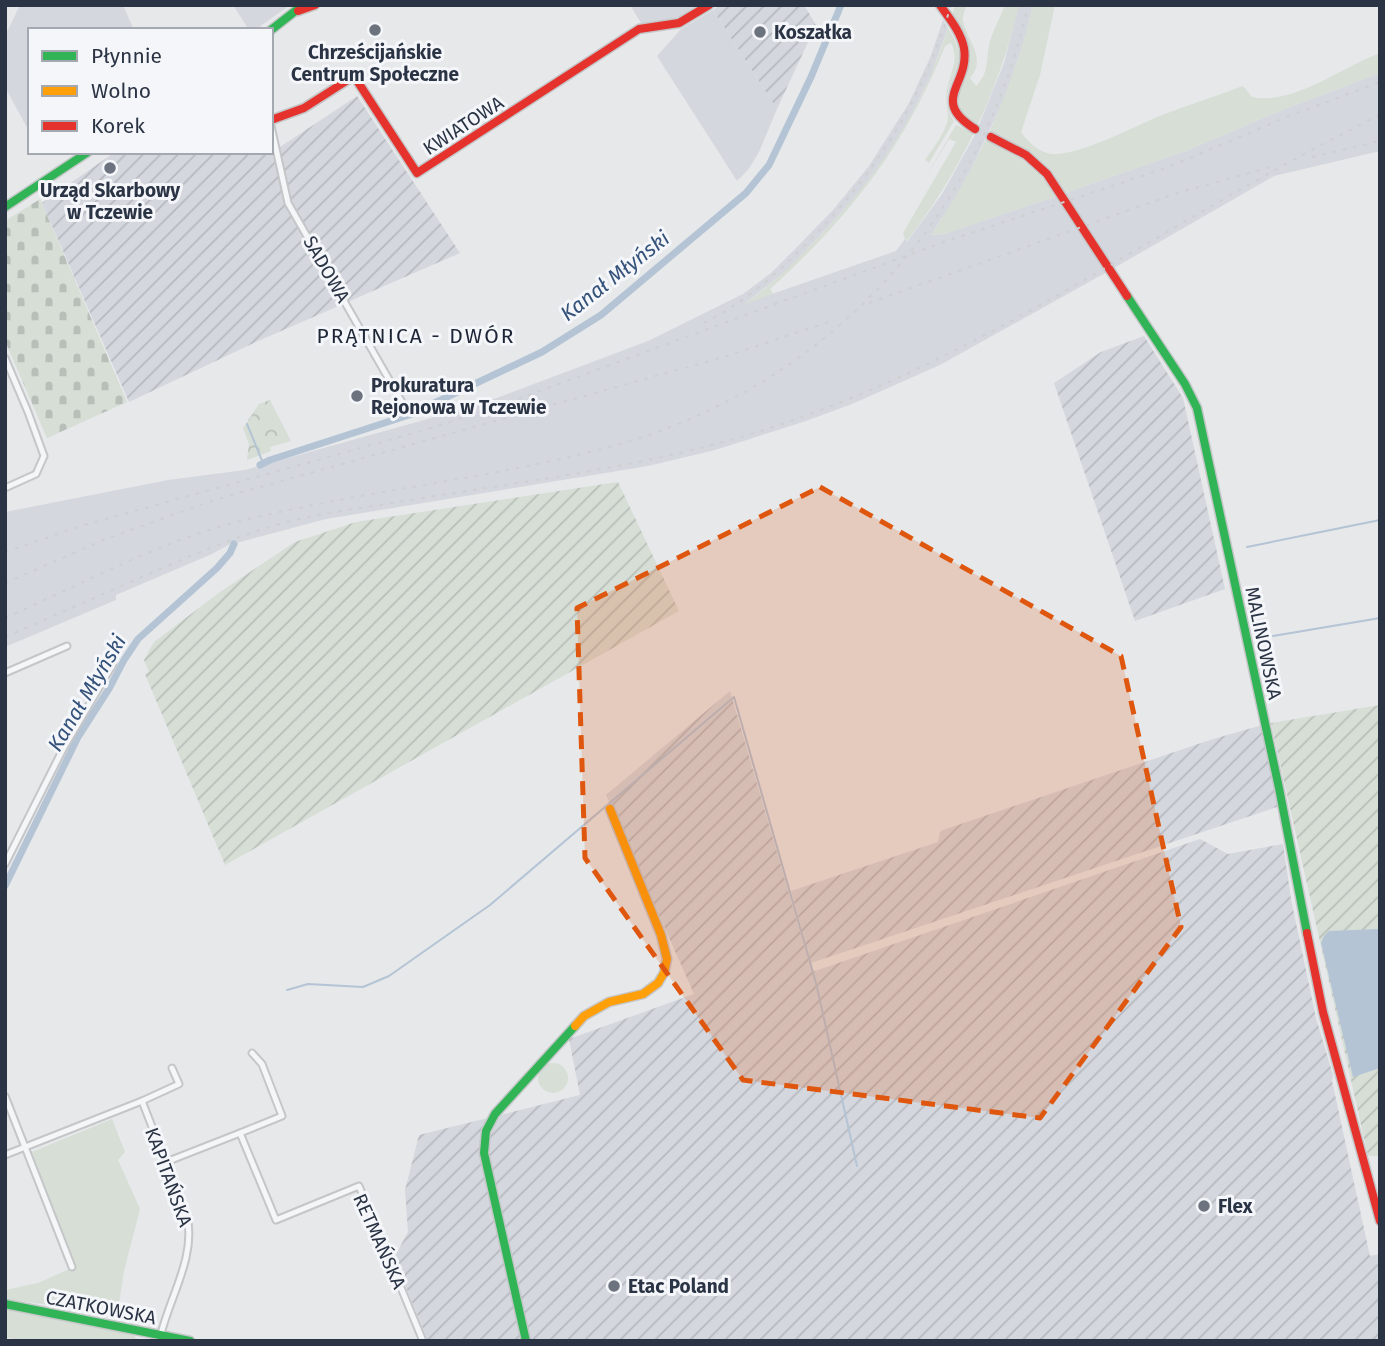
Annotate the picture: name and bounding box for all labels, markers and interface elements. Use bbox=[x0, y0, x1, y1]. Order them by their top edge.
place label: Koszałka bbox=[774, 21, 852, 44]
marker: Chrześcijańskie Centrum Społeczne bbox=[367, 22, 383, 38]
marker: Koszałka bbox=[752, 24, 768, 40]
legend bbox=[28, 28, 273, 154]
place label: Chrześcijańskie Centrum Społeczne bbox=[291, 41, 459, 86]
text: Płynnie bbox=[91, 43, 162, 69]
text: Wolno bbox=[91, 78, 151, 104]
street label: KWIATOWA bbox=[419, 91, 508, 160]
text: Korek bbox=[91, 113, 145, 139]
marker: Urząd Skarbowy w Tczewie bbox=[102, 160, 118, 176]
place label: Urząd Skarbowy w Tczewie bbox=[40, 179, 180, 224]
water label: Kanał Młyński bbox=[555, 225, 675, 327]
street label: SADOWA bbox=[298, 232, 355, 307]
district label: PRĄTNICA - DWÓR bbox=[317, 323, 515, 349]
place label: Prokuratura Rejonowa w Tczewie bbox=[371, 374, 546, 419]
marker: Prokuratura Rejonowa w Tczewie bbox=[349, 388, 365, 404]
street label: MALINOWSKA bbox=[1240, 585, 1287, 702]
water label: Kanał Młyński bbox=[42, 630, 132, 756]
street label: KAPITAŃSKA bbox=[140, 1124, 197, 1230]
street label: RETMAŃSKA bbox=[348, 1190, 411, 1293]
place label: Flex bbox=[1218, 1195, 1253, 1218]
marker: Flex bbox=[1196, 1198, 1212, 1214]
place label: Etac Poland bbox=[628, 1275, 729, 1298]
marker: Etac Poland bbox=[606, 1278, 622, 1294]
street label: CZATKOWSKA bbox=[44, 1286, 158, 1329]

